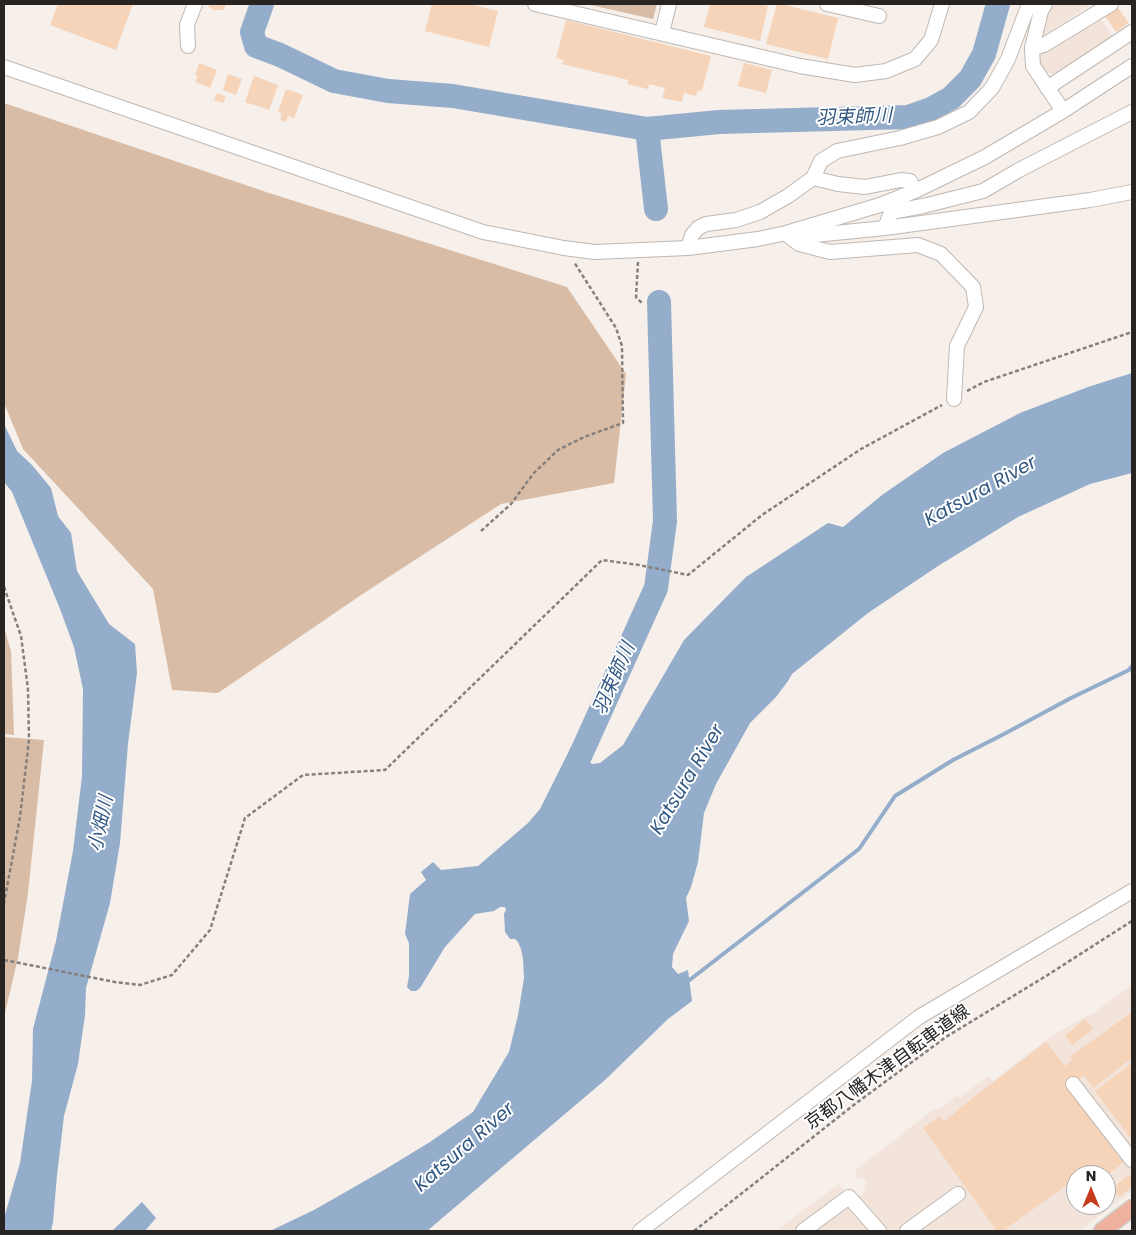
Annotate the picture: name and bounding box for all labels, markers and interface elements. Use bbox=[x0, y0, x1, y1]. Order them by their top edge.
water label: 羽束師川 bbox=[816, 105, 892, 131]
water label: Katsura River bbox=[921, 452, 1041, 532]
water label: 羽束師川 bbox=[589, 640, 641, 718]
water label: Katsura River bbox=[646, 721, 730, 839]
water label: 小畑川 bbox=[85, 794, 119, 854]
street label: 京都八幡木津自転車道線 bbox=[802, 1001, 974, 1135]
water label: Katsura River bbox=[411, 1099, 519, 1197]
north arrow bbox=[1066, 1165, 1116, 1215]
text: N bbox=[1086, 1166, 1096, 1186]

